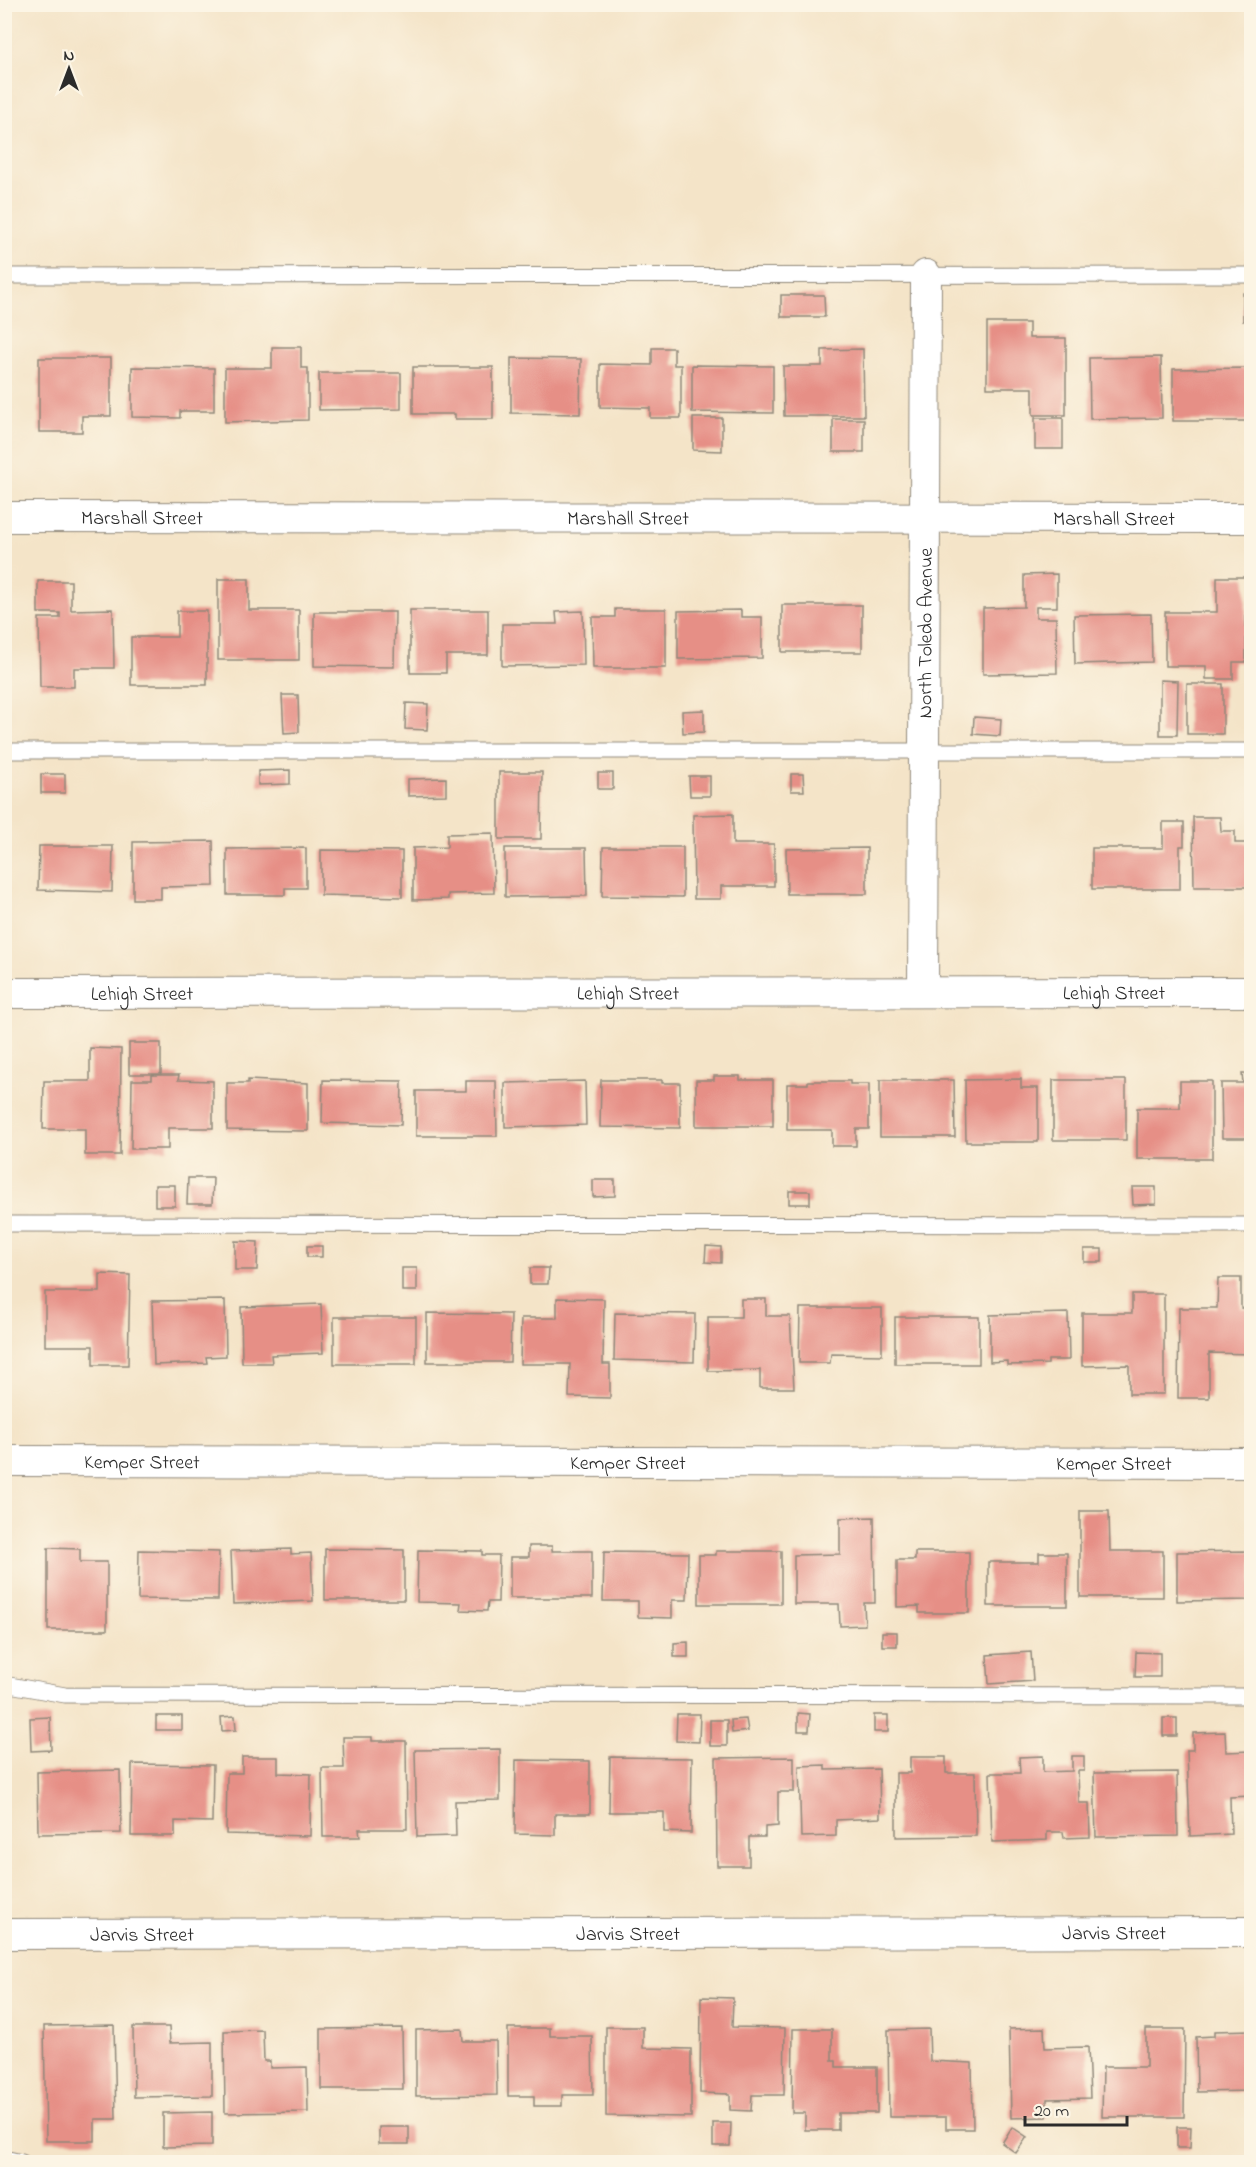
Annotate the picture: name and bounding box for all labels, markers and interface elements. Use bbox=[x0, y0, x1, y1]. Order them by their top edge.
north arrow bbox=[39, 39, 99, 99]
text: N bbox=[64, 44, 75, 68]
street label: Marshall Street bbox=[81, 505, 203, 534]
street label: Marshall Street bbox=[567, 505, 689, 535]
street label: Marshall Street bbox=[1053, 506, 1175, 535]
street label: North Toledo Avenue bbox=[912, 548, 942, 718]
street label: Lehigh Street bbox=[577, 980, 680, 1011]
street label: Lehigh Street bbox=[1063, 980, 1166, 1010]
street label: Lehigh Street bbox=[91, 981, 194, 1011]
street label: Kemper Street bbox=[84, 1449, 200, 1478]
street label: Kemper Street bbox=[570, 1450, 686, 1479]
street label: Kemper Street bbox=[1056, 1451, 1172, 1480]
street label: Jarvis Street bbox=[1062, 1920, 1166, 1949]
street label: Jarvis Street bbox=[576, 1921, 680, 1950]
street label: Jarvis Street bbox=[90, 1922, 194, 1951]
scale bar bbox=[1025, 2089, 1127, 2127]
text: 20 m bbox=[1034, 2099, 1069, 2125]

